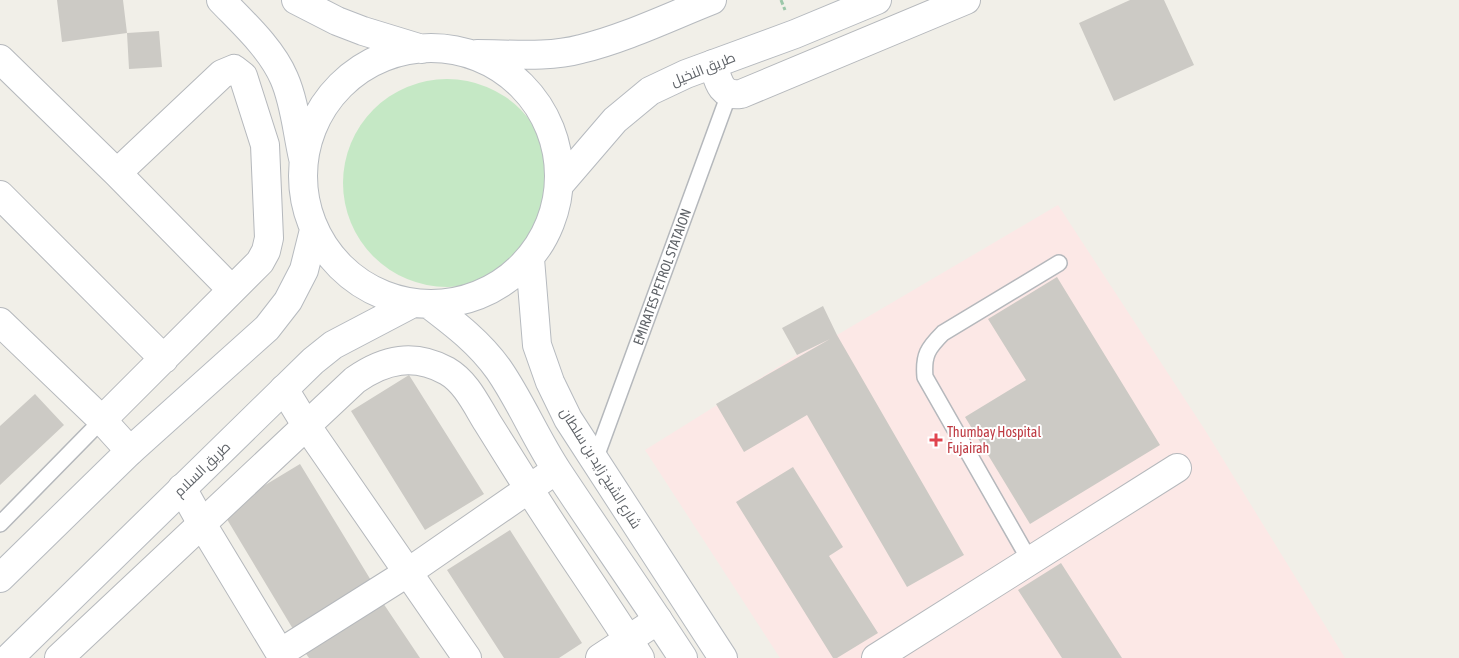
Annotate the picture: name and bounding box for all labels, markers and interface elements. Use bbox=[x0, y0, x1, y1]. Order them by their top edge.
street label: طريق النخيل bbox=[668, 49, 738, 90]
street label: EMIRATES PETROL STATAION bbox=[630, 207, 694, 347]
street label: شارع الشيخ زايد بن سلطان bbox=[556, 405, 645, 532]
place label: Thumbay Hospital Fujairah bbox=[947, 424, 1041, 456]
marker: Thumbay Hospital Fujairah bbox=[929, 433, 943, 447]
street label: طريق السلام bbox=[171, 438, 235, 501]

